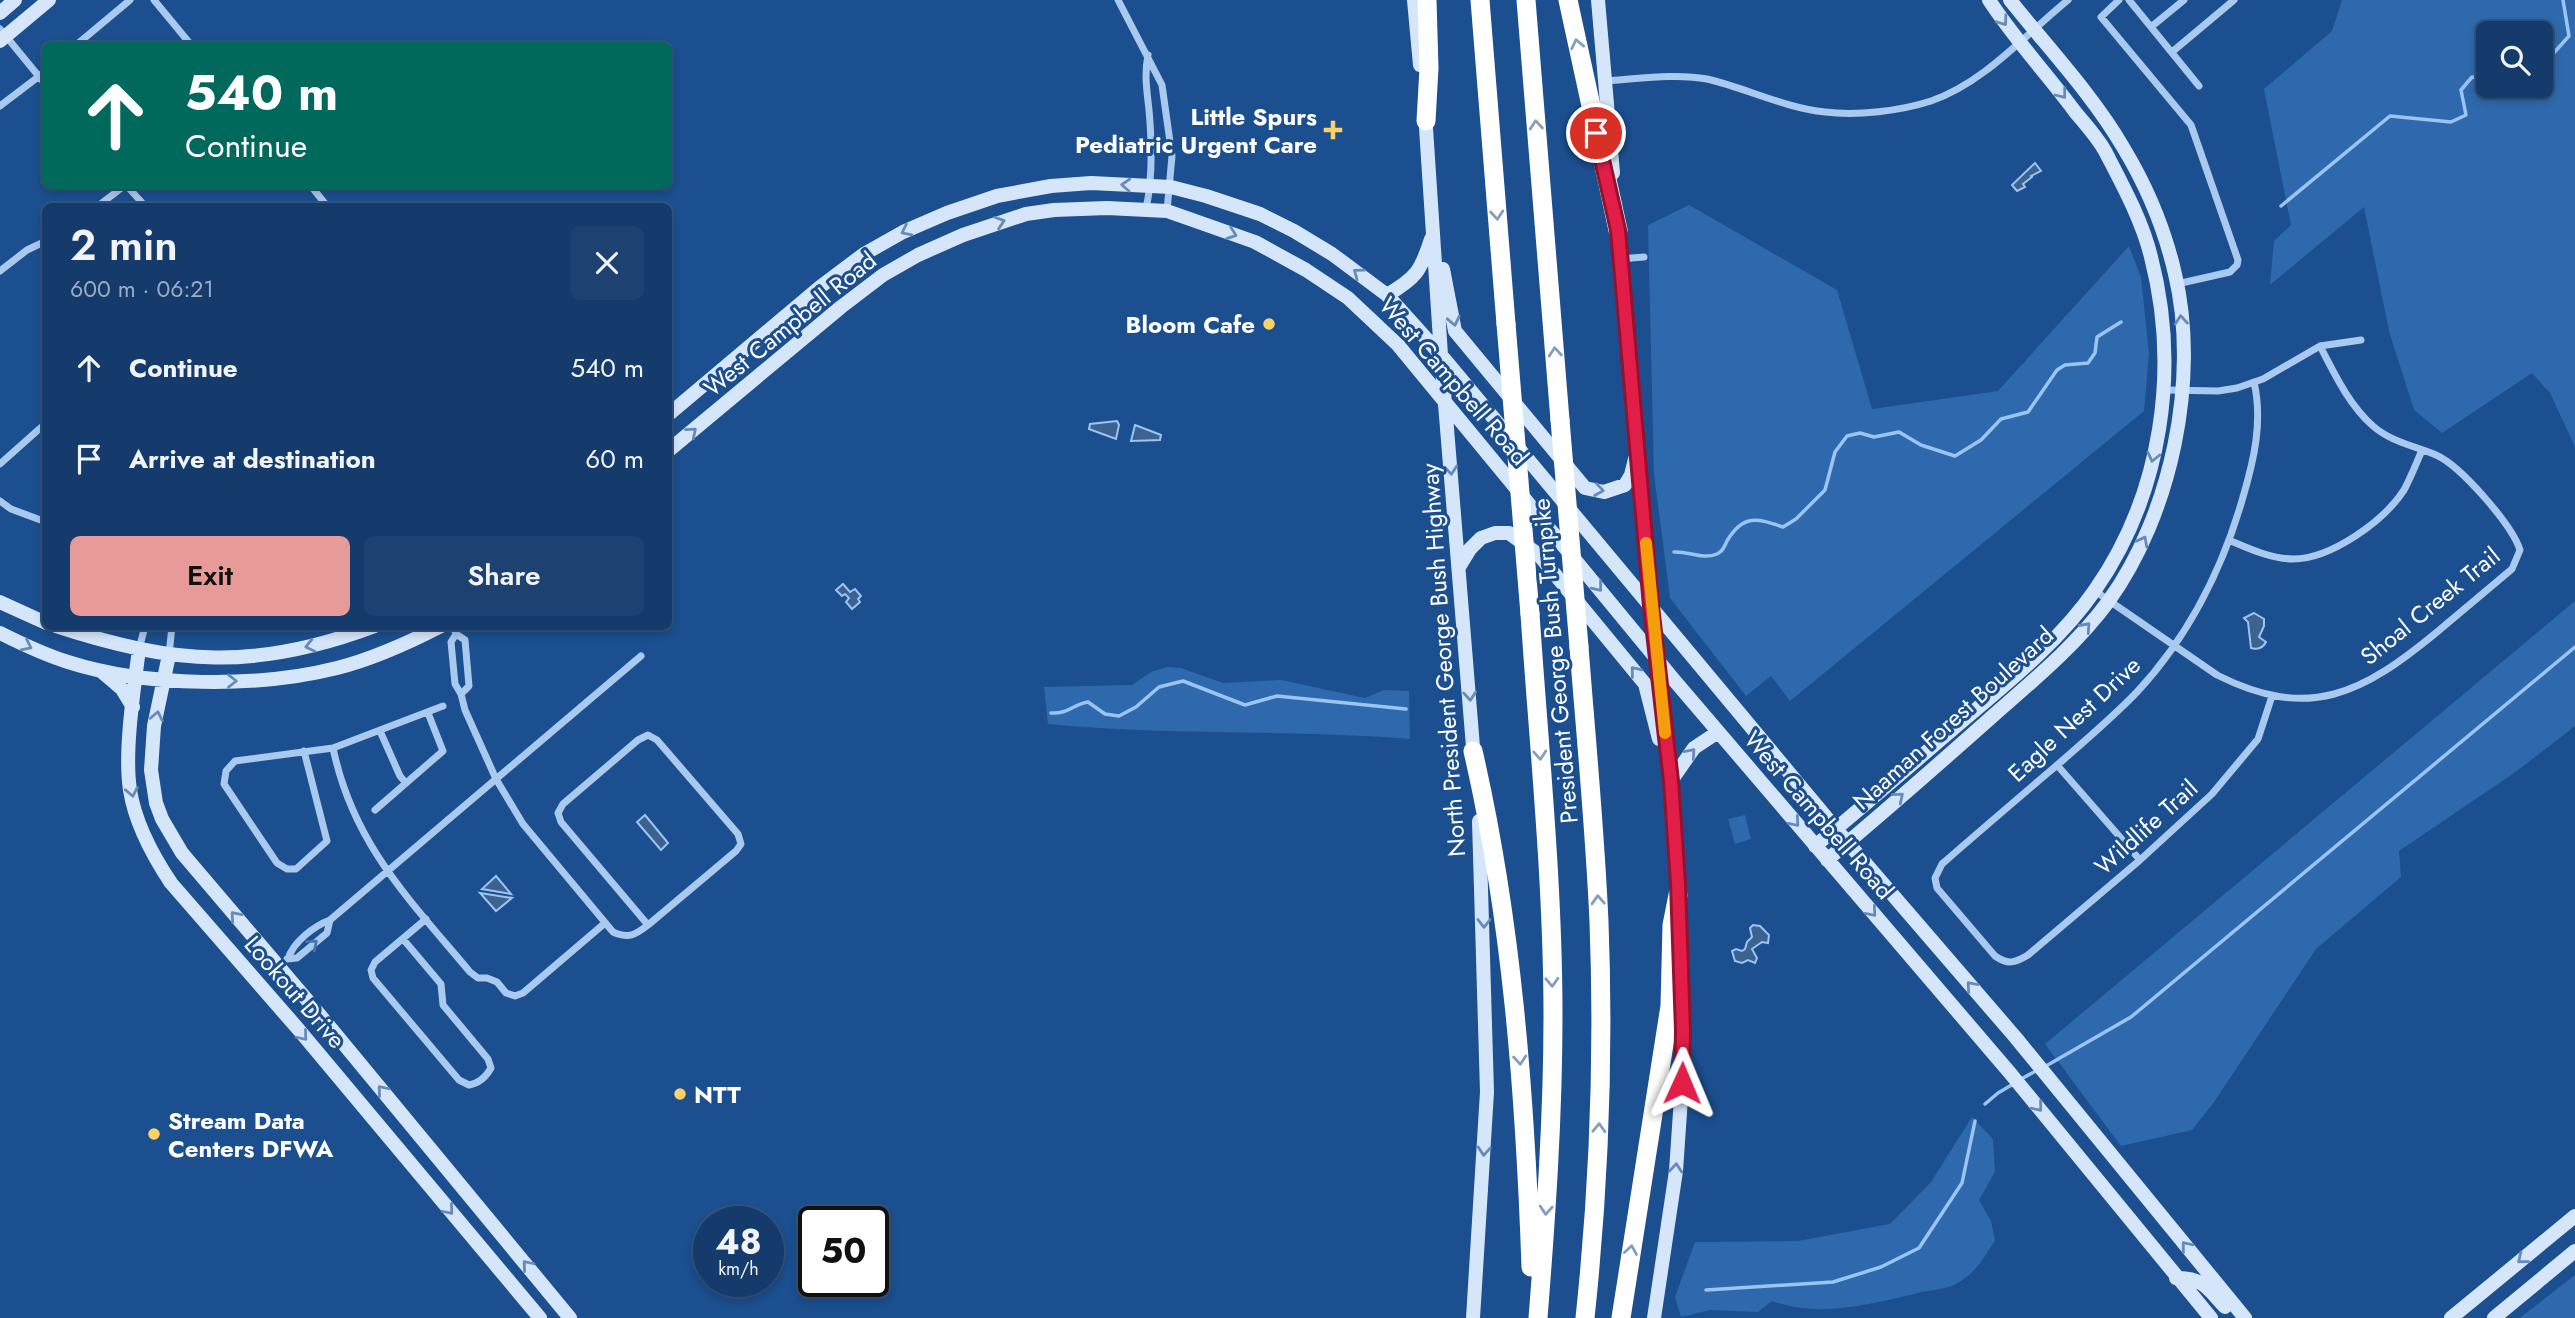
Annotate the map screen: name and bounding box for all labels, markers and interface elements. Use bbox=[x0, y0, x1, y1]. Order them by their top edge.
one-way arrow bbox=[1995, 13, 2008, 26]
map controls bbox=[2476, 21, 2553, 98]
button: search bbox=[2476, 21, 2553, 98]
one-way arrow bbox=[1570, 38, 1585, 50]
text: 540 m bbox=[185, 58, 338, 128]
icon: ahead bbox=[70, 70, 161, 161]
one-way arrow bbox=[2053, 86, 2066, 99]
place label: Little Spurs Pediatric Urgent Care bbox=[1075, 99, 1317, 162]
pin bbox=[1566, 103, 1626, 163]
icon: arrive bbox=[1577, 114, 1615, 152]
marker: Little Spurs Pediatric Urgent Care bbox=[1323, 120, 1343, 140]
one-way arrow bbox=[1529, 120, 1544, 131]
text: Continue bbox=[185, 123, 307, 169]
one-way arrow bbox=[1120, 178, 1131, 193]
one-way arrow bbox=[1489, 209, 1504, 220]
text: 2 min bbox=[70, 215, 178, 276]
one-way arrow bbox=[994, 216, 1006, 231]
one-way arrow bbox=[901, 222, 913, 236]
button: close bbox=[570, 226, 644, 300]
one-way arrow bbox=[1225, 226, 1237, 240]
street label: West Campbell Road bbox=[696, 243, 884, 405]
one-way arrow bbox=[1353, 269, 1365, 281]
text: 600 m · 06:21 bbox=[70, 272, 214, 306]
street label: West Campbell Road bbox=[1371, 289, 1537, 473]
place label: Bloom Cafe bbox=[1126, 307, 1255, 342]
one-way arrow bbox=[2174, 314, 2189, 325]
one-way arrow bbox=[1446, 315, 1461, 327]
marker: Bloom Cafe bbox=[1261, 316, 1277, 332]
one-way arrow bbox=[1548, 346, 1563, 357]
icon: ahead bbox=[70, 349, 108, 387]
text: Continue bbox=[129, 349, 238, 387]
text: 540 m bbox=[570, 349, 644, 387]
one-way arrow bbox=[683, 428, 696, 440]
icon: arrive bbox=[70, 440, 108, 478]
text: Arrive at destination bbox=[129, 440, 376, 478]
text: 60 m bbox=[585, 440, 644, 478]
one-way arrow bbox=[2146, 451, 2161, 463]
street label: North President George Bush Highway bbox=[1412, 462, 1474, 858]
one-way arrow bbox=[1443, 465, 1458, 476]
one-way arrow bbox=[1593, 482, 1605, 497]
street label: President George Bush Turnpike bbox=[1523, 497, 1587, 825]
button: Exit bbox=[70, 536, 350, 616]
button: Share bbox=[364, 536, 644, 616]
one-way arrow bbox=[2135, 536, 2148, 549]
street label: Shoal Creek Trail bbox=[2353, 539, 2507, 673]
one-way arrow bbox=[1589, 579, 1602, 592]
street label: Naaman Forest Boulevard bbox=[1845, 618, 2061, 818]
one-way arrow bbox=[2078, 622, 2090, 635]
one-way arrow bbox=[20, 638, 32, 652]
one-way arrow bbox=[304, 638, 316, 653]
street label: Eagle Nest Drive bbox=[2000, 648, 2148, 790]
one-way arrow bbox=[1630, 666, 1643, 678]
one-way arrow bbox=[227, 674, 238, 689]
one-way arrow bbox=[1462, 691, 1477, 702]
one-way arrow bbox=[148, 710, 163, 722]
street label: West Campbell Road bbox=[1736, 723, 1902, 907]
one-way arrow bbox=[1683, 749, 1696, 761]
one-way arrow bbox=[1532, 750, 1547, 761]
street label: Wildlife Trail bbox=[2087, 771, 2205, 883]
one-way arrow bbox=[123, 786, 138, 798]
one-way arrow bbox=[1891, 793, 1904, 805]
one-way arrow bbox=[1787, 814, 1799, 827]
one-way arrow bbox=[1590, 895, 1605, 906]
one-way arrow bbox=[1864, 904, 1876, 917]
one-way arrow bbox=[231, 912, 243, 925]
one-way arrow bbox=[1476, 918, 1491, 929]
street label: Lookout Drive bbox=[236, 928, 354, 1056]
one-way arrow bbox=[305, 940, 318, 952]
one-way arrow bbox=[1544, 977, 1559, 988]
one-way arrow bbox=[1967, 982, 1979, 995]
one-way arrow bbox=[295, 1027, 307, 1040]
position arrow bbox=[1645, 1046, 1719, 1120]
one-way arrow bbox=[1512, 1055, 1527, 1066]
place label: NTT bbox=[694, 1077, 741, 1112]
one-way arrow bbox=[377, 1085, 390, 1098]
marker: NTT bbox=[672, 1086, 688, 1102]
one-way arrow bbox=[2030, 1099, 2042, 1112]
place label: Stream Data Centers DFWA bbox=[168, 1103, 334, 1166]
one-way arrow bbox=[1591, 1122, 1606, 1133]
marker: Stream Data Centers DFWA bbox=[146, 1126, 162, 1142]
one-way arrow bbox=[1476, 1146, 1491, 1157]
one-way arrow bbox=[1668, 1162, 1683, 1174]
one-way arrow bbox=[441, 1202, 453, 1215]
one-way arrow bbox=[1539, 1205, 1554, 1216]
speed limit sign: 50 bbox=[798, 1206, 889, 1297]
text: 48 bbox=[715, 1217, 762, 1267]
one-way arrow bbox=[2182, 1242, 2195, 1254]
one-way arrow bbox=[1623, 1245, 1638, 1256]
one-way arrow bbox=[2517, 1251, 2529, 1264]
text: km/h bbox=[718, 1256, 759, 1282]
one-way arrow bbox=[522, 1261, 535, 1273]

